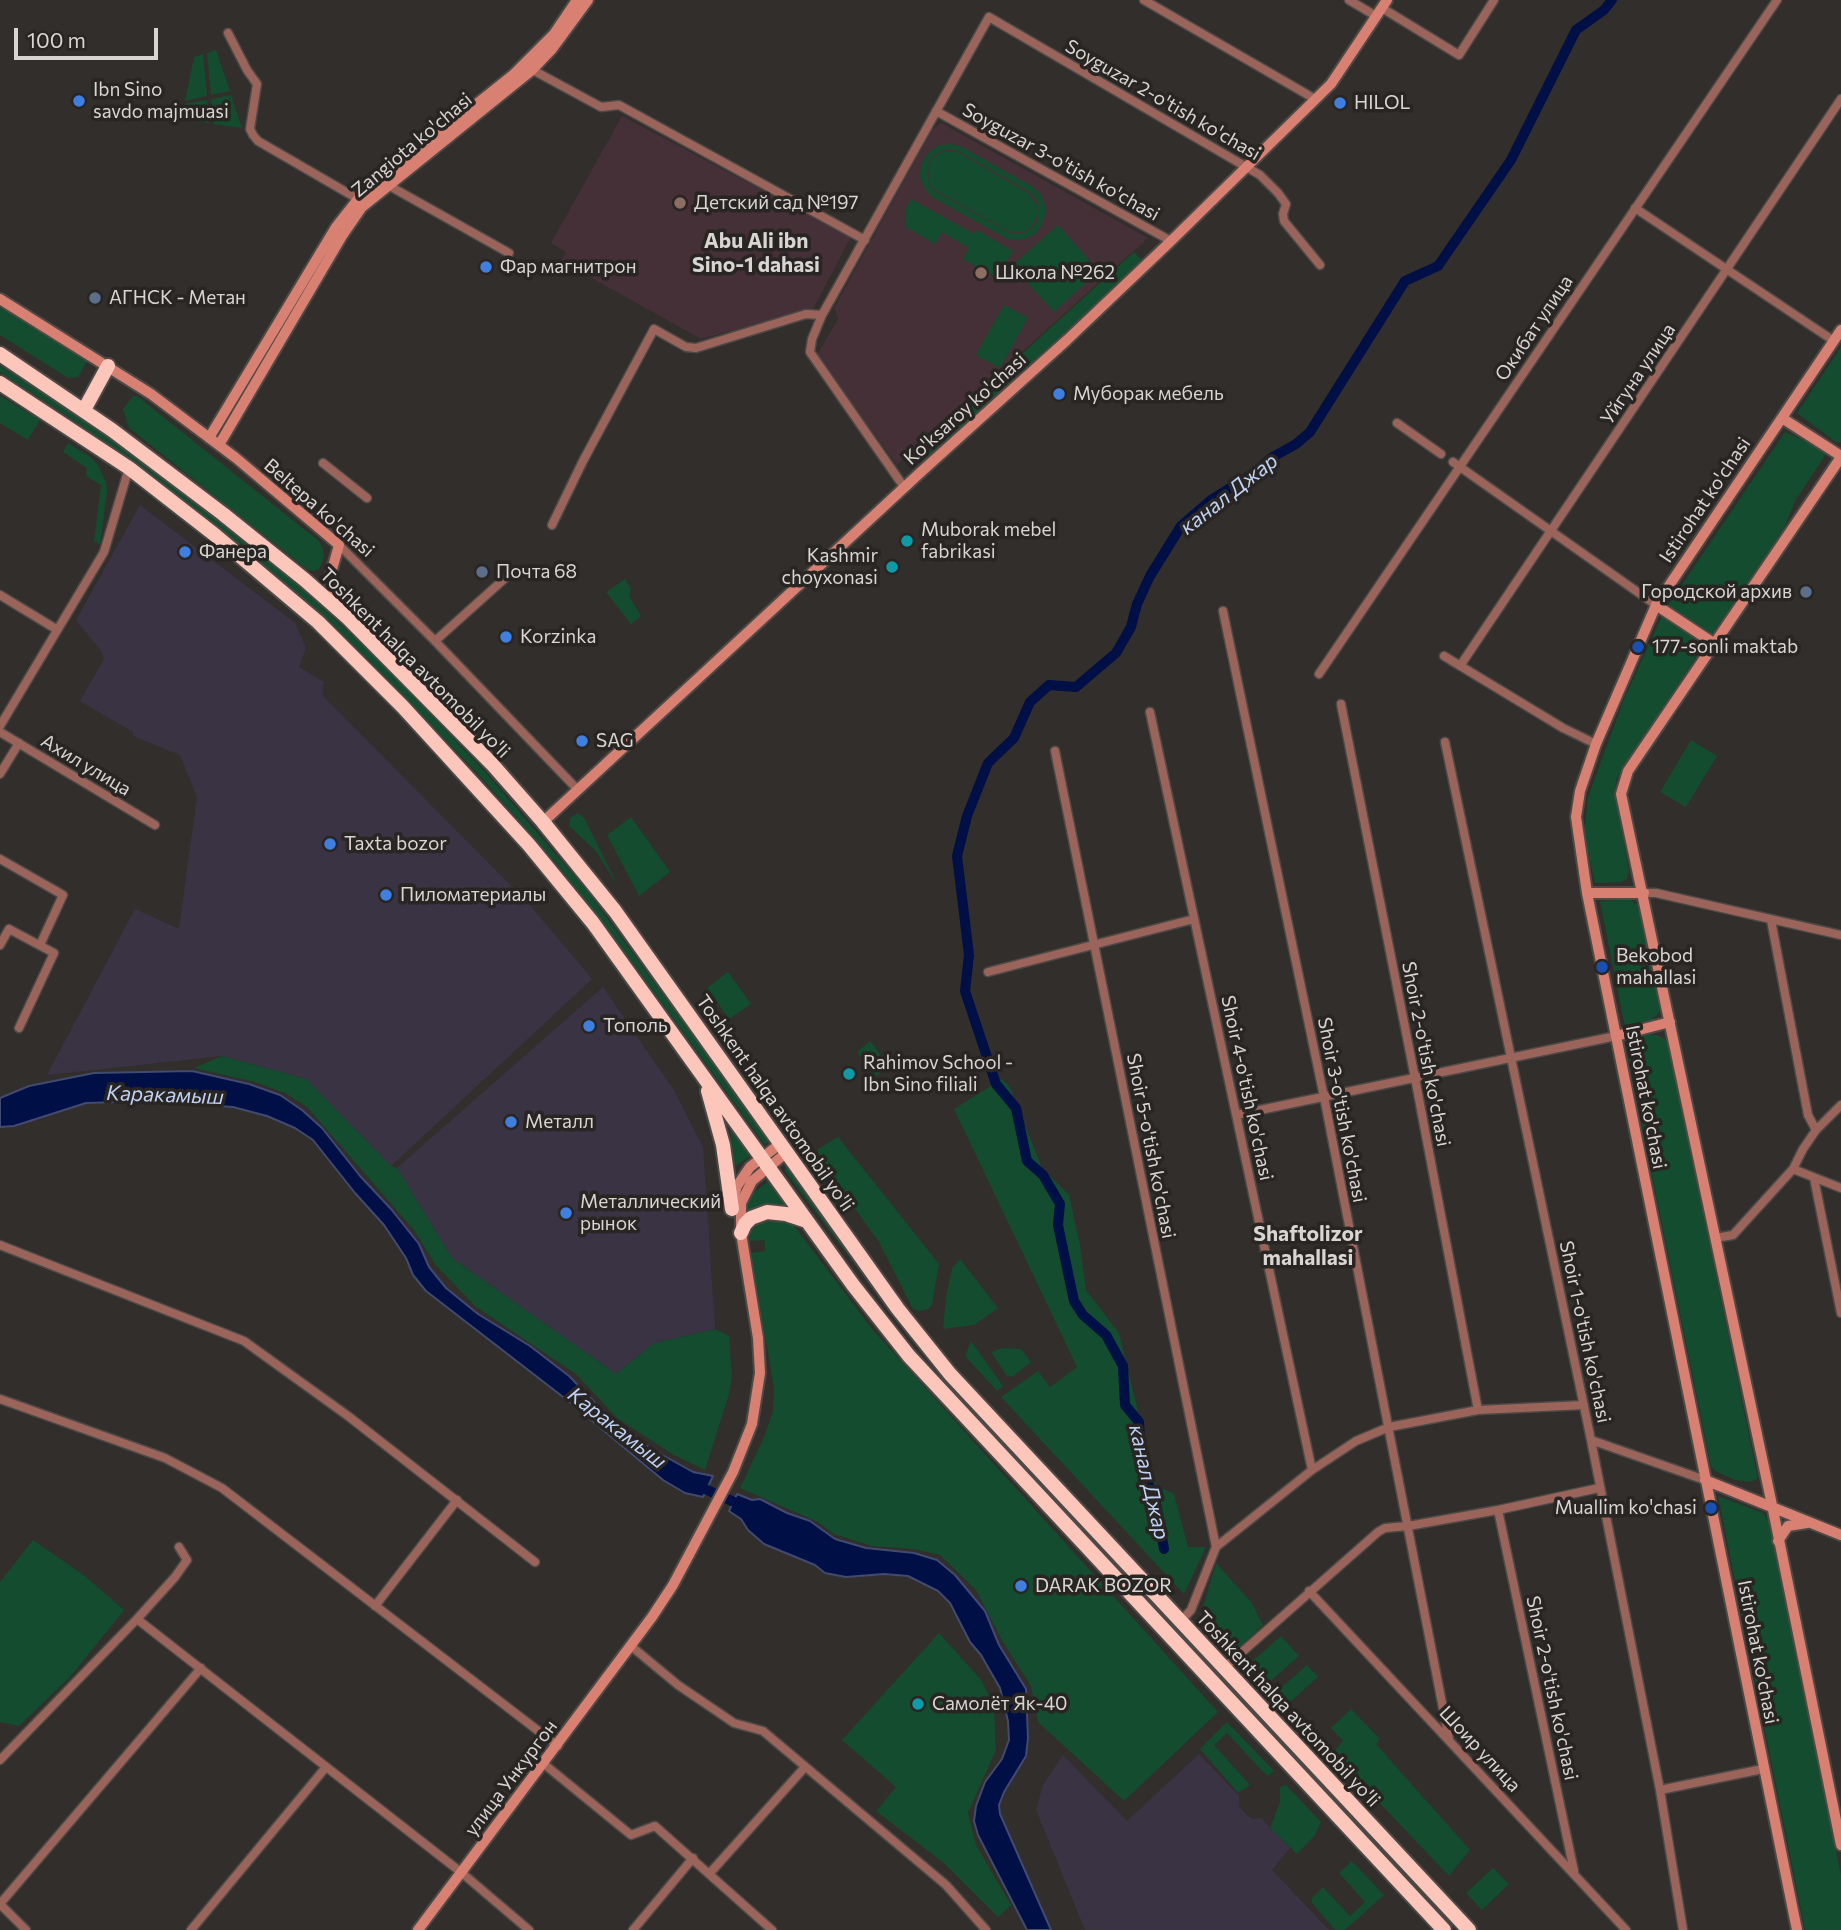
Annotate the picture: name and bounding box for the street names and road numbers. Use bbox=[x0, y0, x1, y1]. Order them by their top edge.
street label: Soyguzar 2-o'tish ko'chasi bbox=[1061, 35, 1265, 165]
street label: Zangiota ko'chasi bbox=[347, 88, 477, 202]
street label: Soyguzar 3-o'tish ko'chasi bbox=[958, 98, 1164, 226]
street label: Окибат улица bbox=[1490, 271, 1578, 385]
street label: Уйгуна улица bbox=[1596, 319, 1680, 429]
street label: Ko'ksaroy ko'chasi bbox=[899, 348, 1031, 470]
street label: Istirohat ko'chasi bbox=[1655, 433, 1755, 567]
street label: Beltepa ko'chasi bbox=[259, 454, 379, 562]
street label: Toshkent halqa avtomobil yo'li bbox=[315, 563, 515, 763]
street label: Ахил улица bbox=[37, 729, 135, 801]
street label: Shoir 2-o'tish ko'chasi bbox=[1397, 960, 1455, 1148]
street label: Toshkent halqa avtomobil yo'li bbox=[691, 990, 859, 1216]
street label: Shoir 4-o'tish ko'chasi bbox=[1216, 993, 1278, 1183]
street label: Shoir 3-o'tish ko'chasi bbox=[1313, 1015, 1371, 1205]
street label: Istirohat ko'chasi bbox=[1621, 1023, 1671, 1171]
street label: Shoir 5-o'tish ko'chasi bbox=[1122, 1051, 1180, 1241]
street label: Shoir 1-o'tish ko'chasi bbox=[1555, 1239, 1615, 1425]
street label: Istirohat ko'chasi bbox=[1733, 1578, 1783, 1726]
street label: Shoir 2-o'tish ko'chasi bbox=[1521, 1594, 1583, 1782]
street label: Toshkent halqa avtomobil yo'li bbox=[1191, 1606, 1385, 1812]
street label: Шоир улица bbox=[1435, 1701, 1525, 1797]
street label: улица Ункургон bbox=[460, 1715, 562, 1841]

